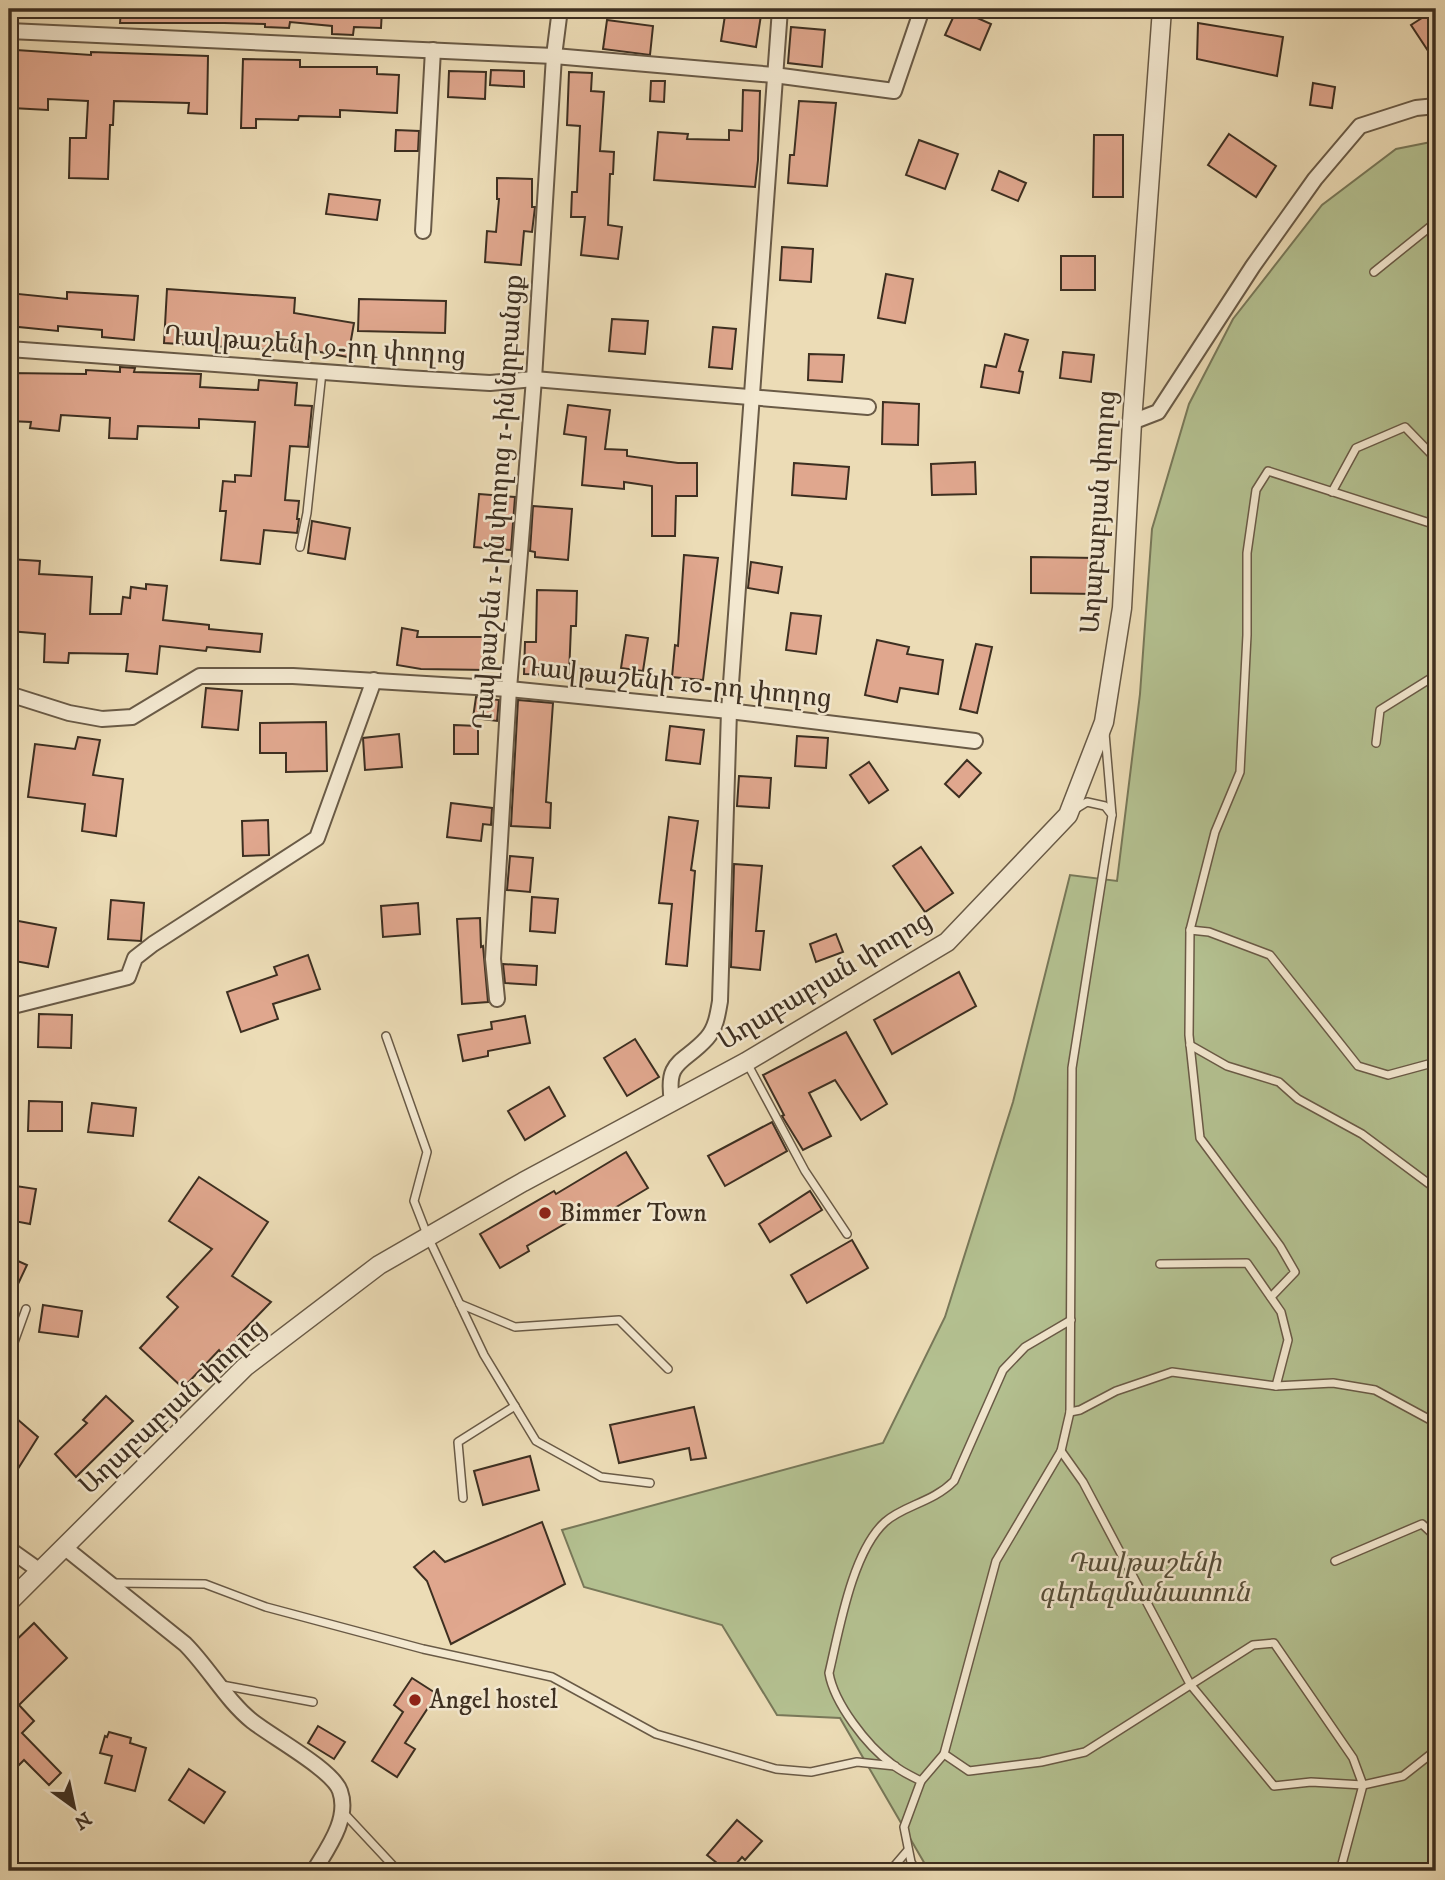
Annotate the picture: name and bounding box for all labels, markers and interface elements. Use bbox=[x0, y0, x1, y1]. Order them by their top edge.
street label: Դավթաշեն 1-ին փողոց 1-ին նրբանցք bbox=[467, 273, 531, 731]
street label: Դավթաշենի 9-րդ փողոց bbox=[163, 319, 467, 373]
street label: Աղաբաբյան փողոց bbox=[1074, 389, 1124, 635]
street label: Դավթաշենի 10-րդ փողոց bbox=[519, 650, 833, 716]
street label: Աղաբաբյան փողոց bbox=[712, 904, 938, 1058]
place label: Bimmer Town bbox=[559, 1197, 707, 1230]
marker: Bimmer Town bbox=[537, 1205, 553, 1221]
street label: Աղաբաբյան փողոց bbox=[73, 1312, 273, 1502]
park label: Դավթաշենի գերեզմանատուն bbox=[1039, 1547, 1250, 1610]
place label: Angel hostel bbox=[429, 1684, 558, 1717]
marker: Angel hostel bbox=[407, 1692, 423, 1708]
north arrow bbox=[38, 1772, 108, 1842]
text: N bbox=[69, 1806, 95, 1834]

